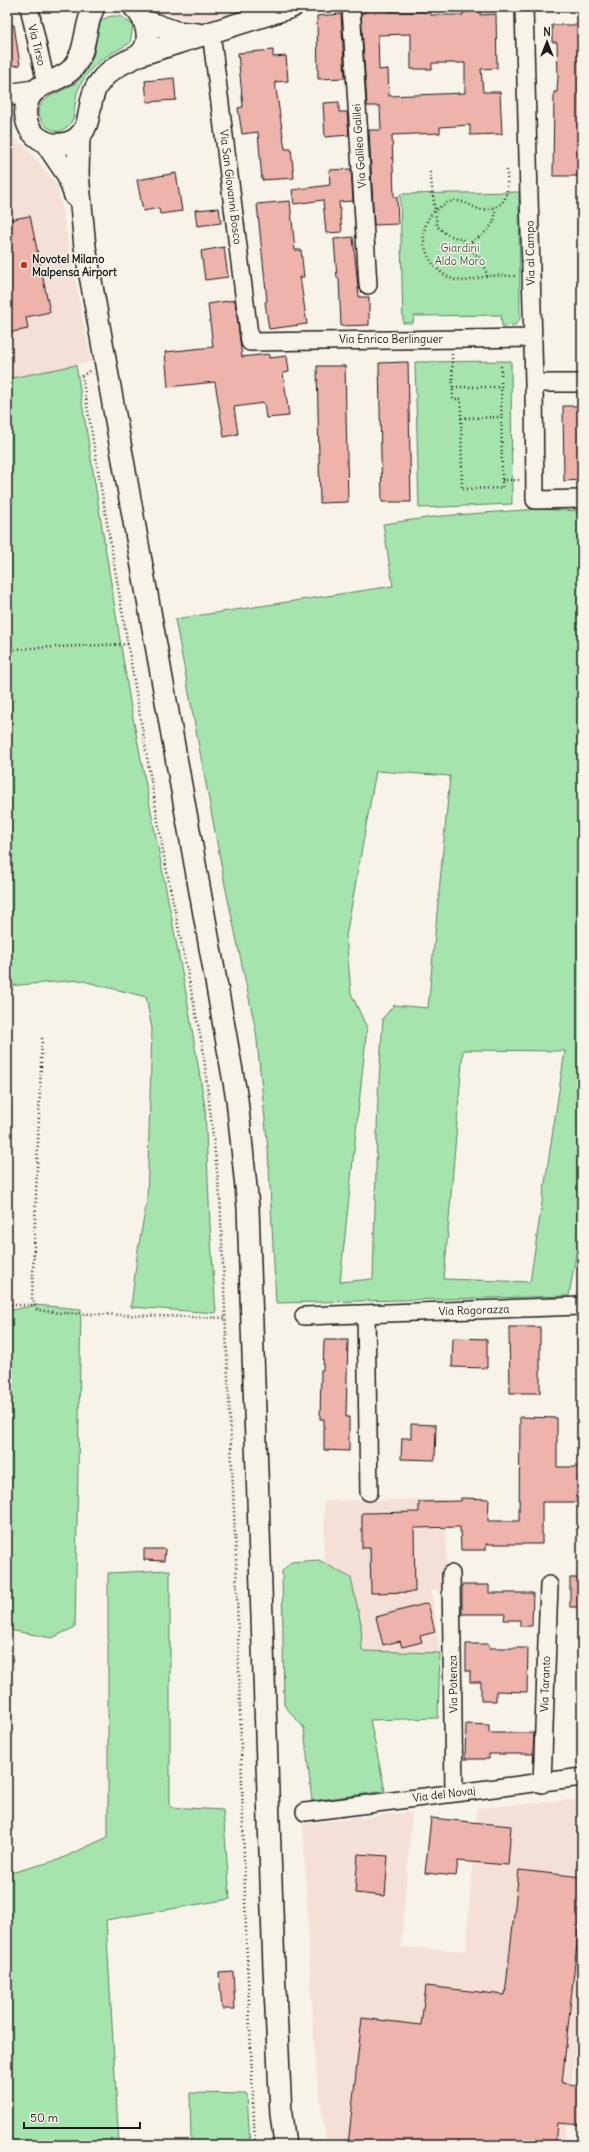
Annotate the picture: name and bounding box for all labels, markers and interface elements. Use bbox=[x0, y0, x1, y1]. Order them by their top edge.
north arrow bbox=[527, 22, 567, 62]
street label: Via Tirso bbox=[25, 23, 49, 67]
text: N bbox=[543, 25, 551, 39]
street label: Via Galileo Galilei bbox=[349, 103, 369, 189]
street label: Via San Giovanni Bosco bbox=[217, 129, 245, 245]
street label: Via al Campo bbox=[522, 220, 538, 286]
park label: Giardini Aldo Moro bbox=[435, 241, 485, 268]
place label: Novotel Milano Malpensa Airport bbox=[32, 252, 117, 280]
marker: Novotel Milano Malpensa Airport bbox=[19, 260, 29, 270]
street label: Via Enrico Berlinguer bbox=[339, 332, 444, 346]
street label: Via Rogorazza bbox=[438, 1302, 510, 1318]
street label: Via Potenza bbox=[445, 1655, 461, 1713]
street label: Via Taranto bbox=[537, 1656, 553, 1712]
street label: Via del Novaj bbox=[412, 1783, 476, 1805]
scale bar bbox=[24, 2104, 140, 2130]
text: 50 m bbox=[30, 2110, 59, 2125]

